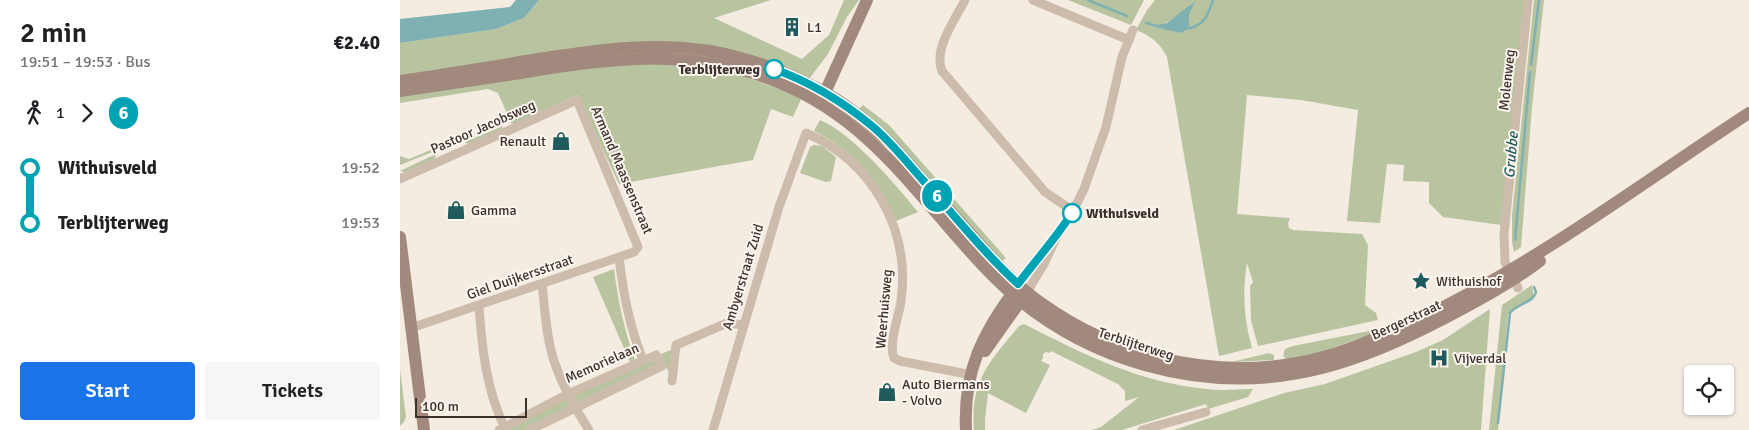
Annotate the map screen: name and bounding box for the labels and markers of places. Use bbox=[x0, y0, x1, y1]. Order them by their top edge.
building icon: L1 bbox=[781, 16, 803, 38]
place label: L1 bbox=[807, 19, 822, 36]
marker: Terblijterweg bbox=[764, 59, 784, 79]
place label: Terblijterweg bbox=[679, 61, 760, 78]
shop icon: Renault bbox=[550, 130, 572, 152]
place label: Renault bbox=[500, 133, 546, 150]
shop icon: Gamma bbox=[445, 199, 467, 221]
place label: Gamma bbox=[471, 202, 517, 219]
marker: Withuisveld bbox=[1062, 203, 1082, 223]
place label: Withuisveld bbox=[1086, 205, 1159, 222]
place icon: Withuishof bbox=[1410, 270, 1432, 292]
place label: Withuishof bbox=[1436, 273, 1502, 290]
hospital icon: Vijverdal bbox=[1428, 347, 1450, 369]
place label: Vijverdal bbox=[1454, 350, 1506, 367]
place label: Auto Biermans - Volvo bbox=[902, 376, 990, 409]
shop icon: Auto Biermans - Volvo bbox=[876, 381, 898, 403]

